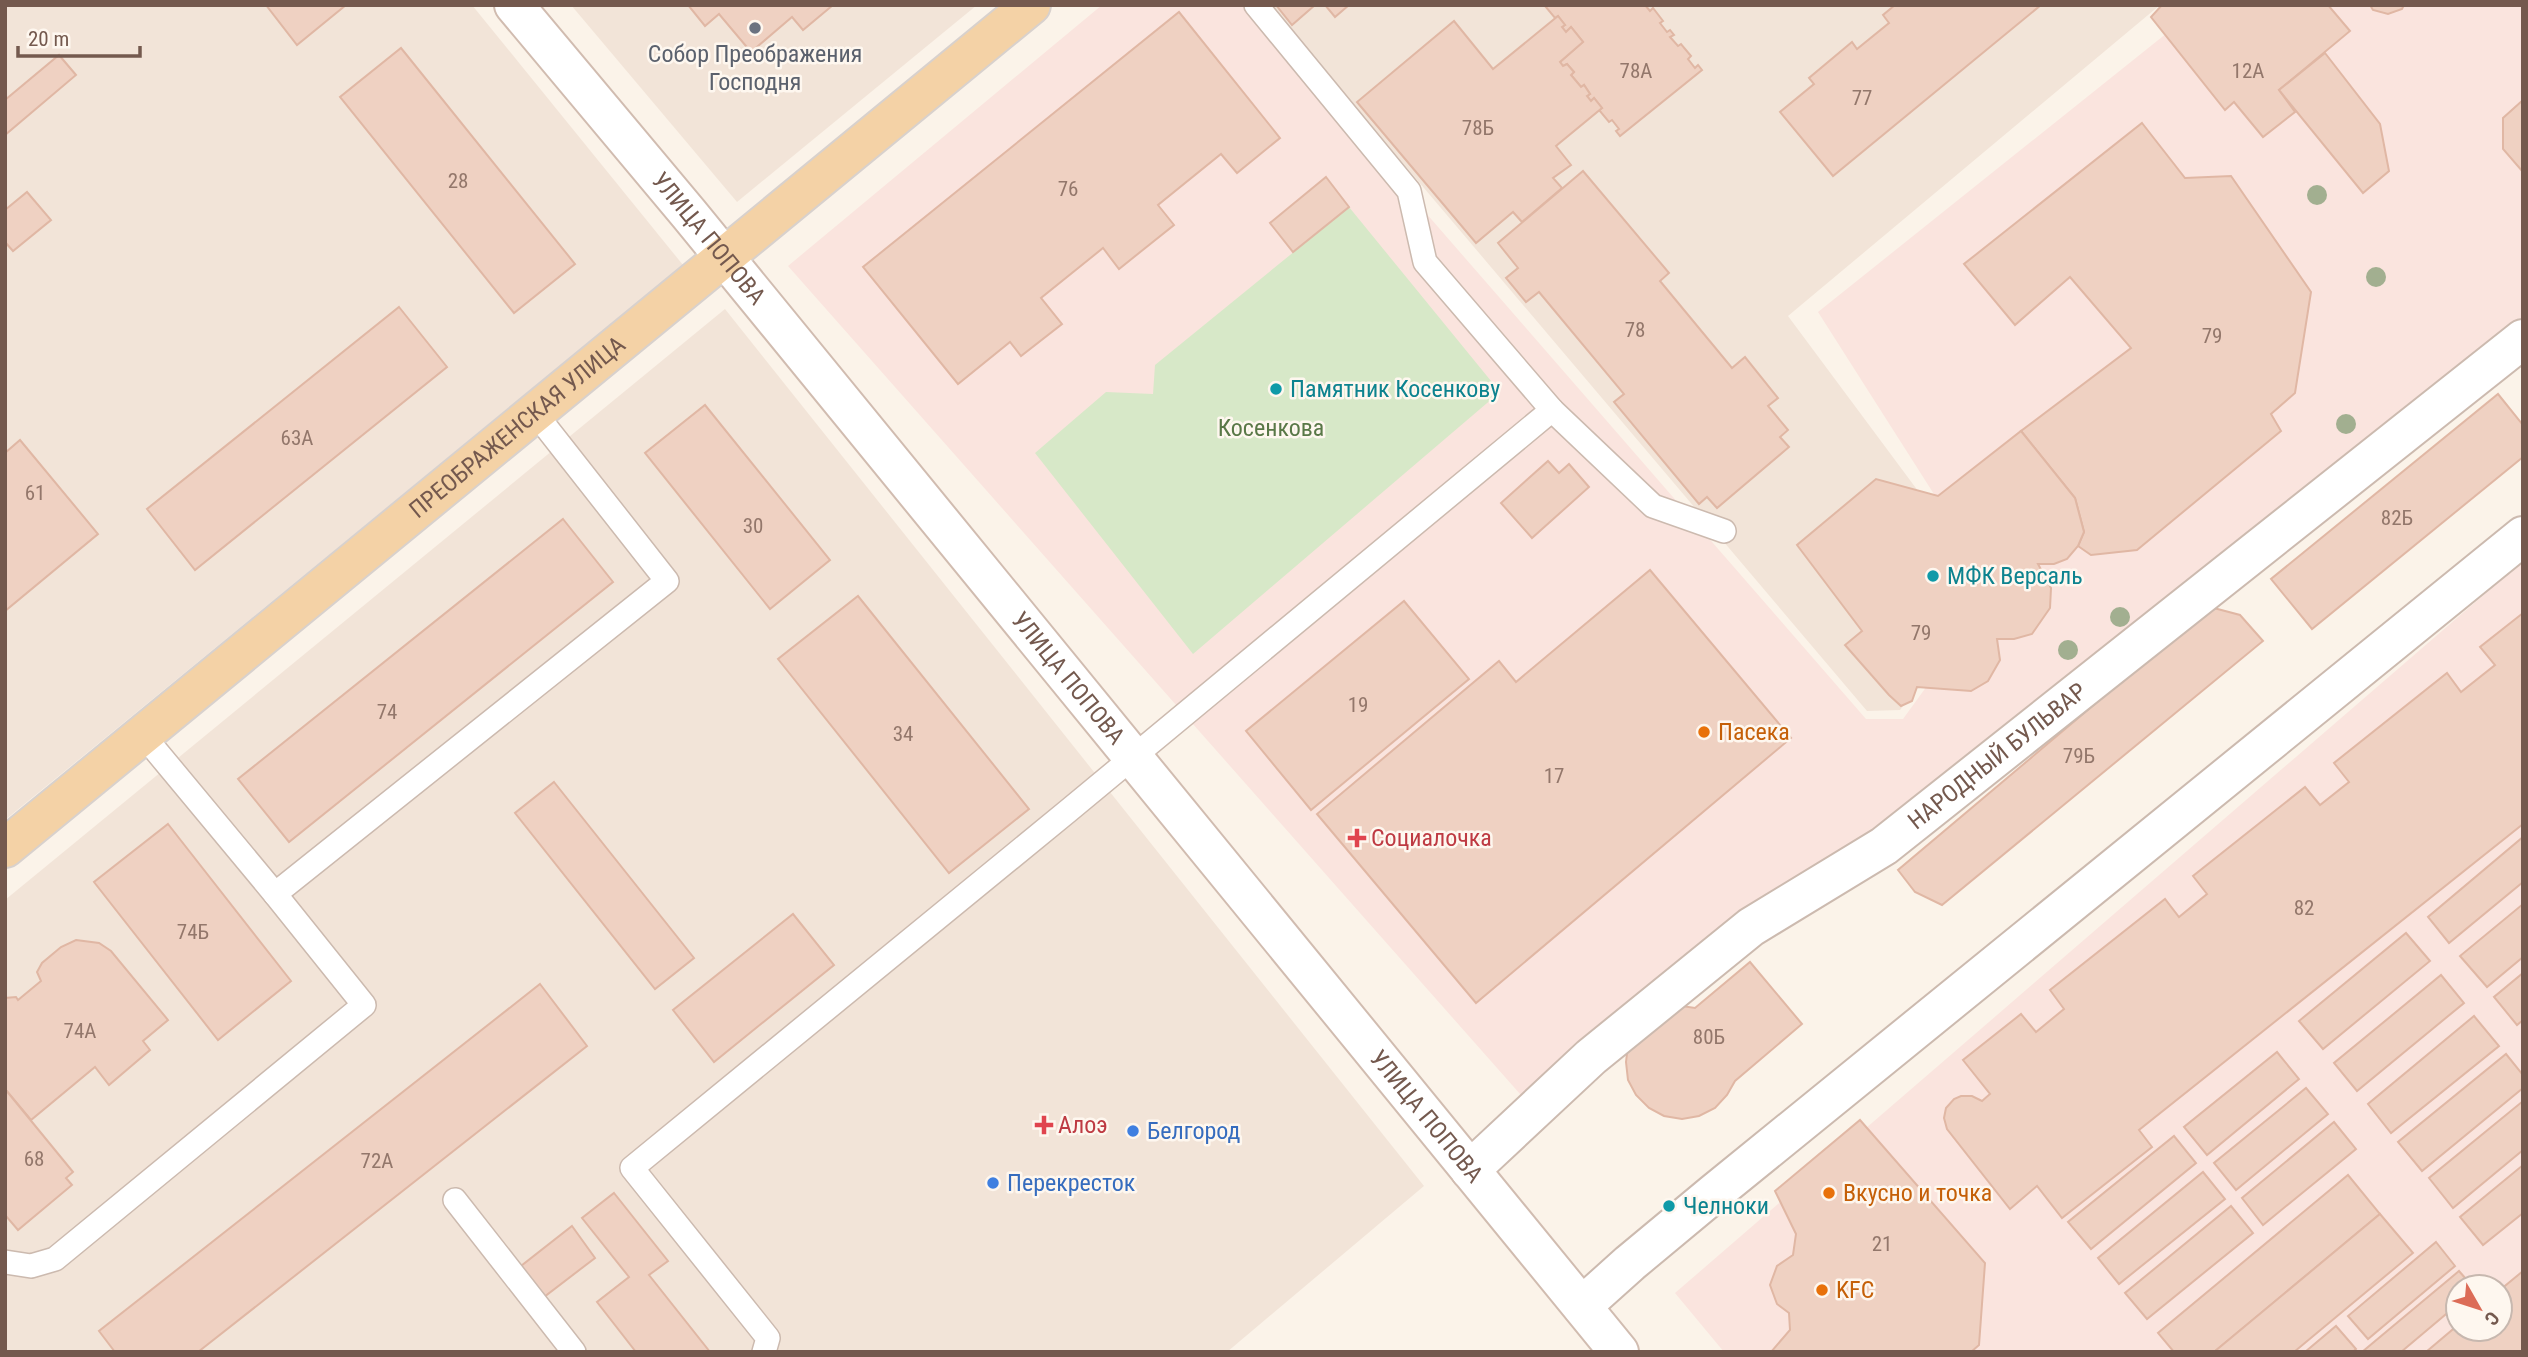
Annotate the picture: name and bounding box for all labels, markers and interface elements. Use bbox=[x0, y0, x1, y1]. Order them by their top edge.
scale bar bbox=[18, 14, 140, 58]
marker: Собор Преображения Господня bbox=[747, 20, 763, 36]
text: 20 m bbox=[28, 27, 69, 51]
place label: Собор Преображения Господня bbox=[648, 40, 862, 96]
house number: 78А bbox=[1620, 59, 1652, 83]
house number: 12А bbox=[2232, 59, 2264, 83]
house number: 77 bbox=[1852, 86, 1872, 110]
house number: 78Б bbox=[1462, 116, 1494, 140]
street label: УЛИЦА ПОПОВА bbox=[646, 167, 771, 310]
house number: 28 bbox=[448, 169, 468, 193]
house number: 76 bbox=[1058, 177, 1078, 201]
house number: 78 bbox=[1625, 318, 1645, 342]
house number: 79 bbox=[2202, 324, 2222, 348]
street label: ПРЕОБРАЖЕНСКАЯ УЛИЦА bbox=[404, 330, 631, 524]
place label: Памятник Косенкову bbox=[1290, 375, 1500, 403]
marker: Памятник Косенкову bbox=[1268, 381, 1284, 397]
park label: Косенкова bbox=[1218, 414, 1324, 442]
house number: 63А bbox=[281, 426, 313, 450]
house number: 61 bbox=[25, 481, 45, 505]
house number: 82Б bbox=[2381, 506, 2413, 530]
house number: 30 bbox=[743, 514, 763, 538]
place label: МФК Версаль bbox=[1947, 562, 2083, 590]
marker: МФК Версаль bbox=[1925, 568, 1941, 584]
street label: УЛИЦА ПОПОВА bbox=[1006, 606, 1131, 750]
house number: 79 bbox=[1911, 621, 1931, 645]
street label: НАРОДНЫЙ БУЛЬВАР bbox=[1903, 677, 2092, 835]
house number: 19 bbox=[1348, 693, 1368, 717]
house number: 74 bbox=[377, 700, 397, 724]
place label: Пасека bbox=[1718, 718, 1790, 746]
house number: 34 bbox=[893, 722, 913, 746]
marker: Пасека bbox=[1696, 724, 1712, 740]
house number: 79Б bbox=[2063, 744, 2095, 768]
house number: 17 bbox=[1544, 764, 1564, 788]
place label: Социалочка bbox=[1371, 824, 1492, 852]
marker: Социалочка bbox=[1349, 830, 1365, 846]
house number: 82 bbox=[2294, 896, 2314, 920]
house number: 74Б bbox=[177, 920, 209, 944]
house number: 74А bbox=[64, 1019, 96, 1043]
house number: 80Б bbox=[1693, 1025, 1725, 1049]
street label: УЛИЦА ПОПОВА bbox=[1364, 1045, 1489, 1188]
place label: Алоэ bbox=[1058, 1111, 1108, 1139]
marker: Алоэ bbox=[1036, 1117, 1052, 1133]
place label: Белгород bbox=[1147, 1117, 1240, 1145]
marker: Белгород bbox=[1125, 1123, 1141, 1139]
house number: 68 bbox=[24, 1147, 44, 1171]
house number: 72А bbox=[361, 1149, 393, 1173]
place label: Перекресток bbox=[1007, 1169, 1136, 1197]
marker: Перекресток bbox=[985, 1175, 1001, 1191]
place label: Вкусно и точка bbox=[1843, 1179, 1992, 1207]
marker: Вкусно и точка bbox=[1821, 1185, 1837, 1201]
place label: Челноки bbox=[1683, 1192, 1769, 1220]
marker: Челноки bbox=[1661, 1198, 1677, 1214]
house number: 21 bbox=[1872, 1232, 1892, 1256]
north arrow bbox=[2444, 1273, 2514, 1343]
place label: KFC bbox=[1836, 1276, 1874, 1304]
marker: KFC bbox=[1814, 1282, 1830, 1298]
text: С bbox=[2479, 1307, 2504, 1330]

